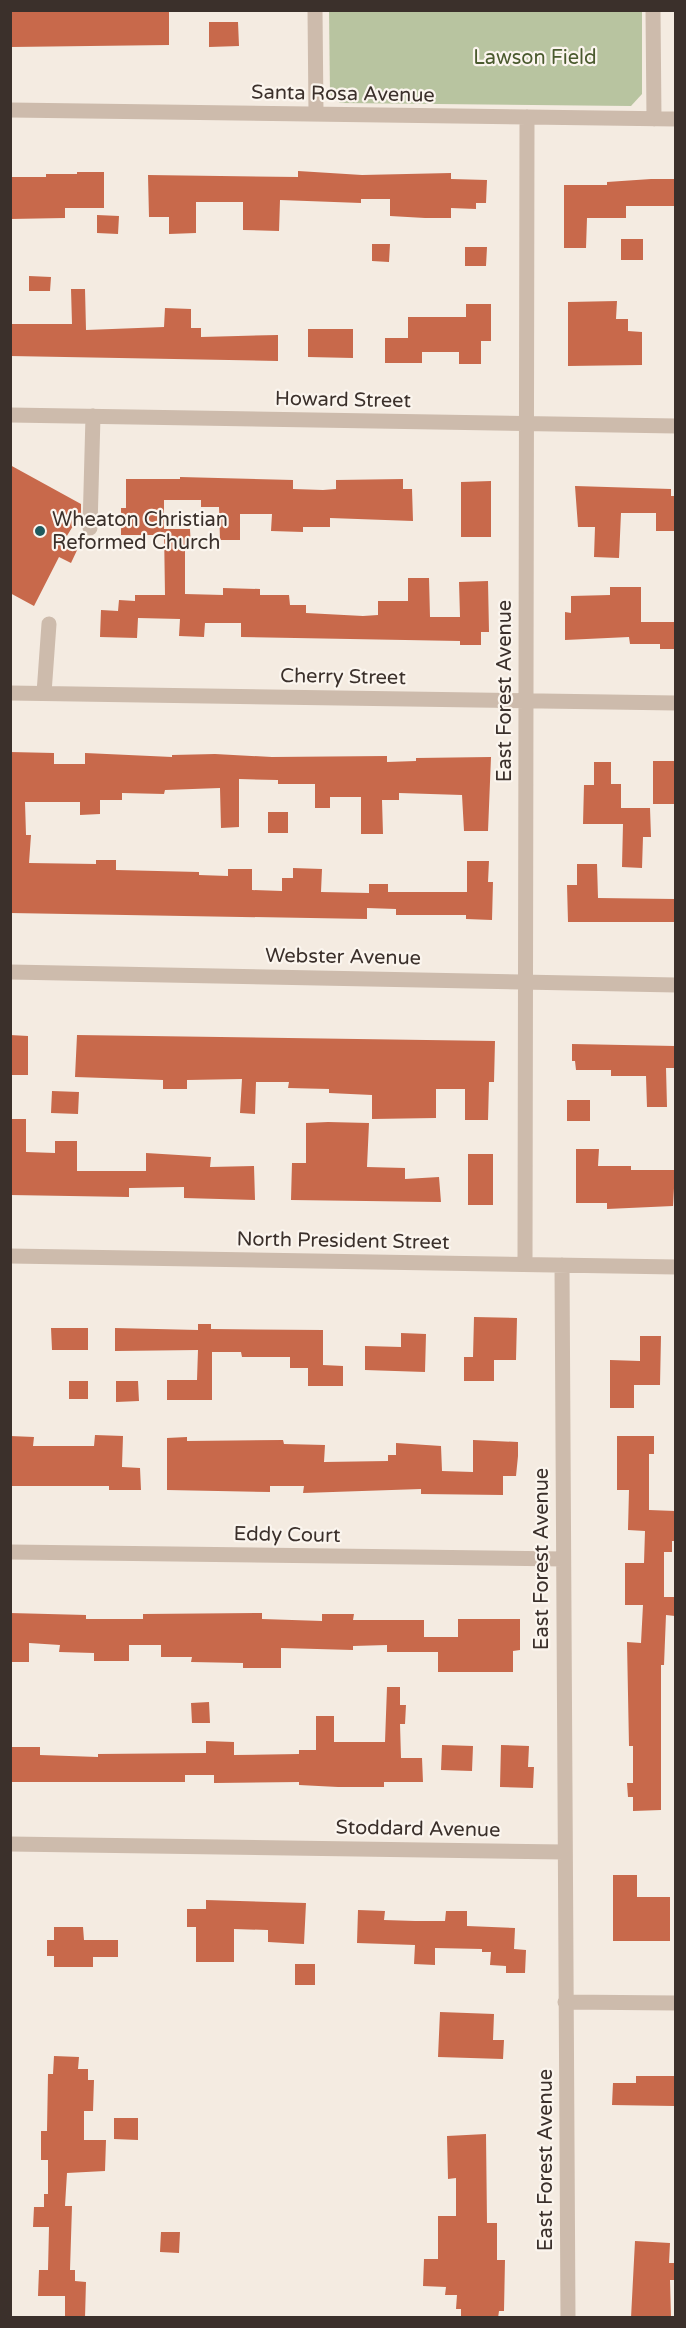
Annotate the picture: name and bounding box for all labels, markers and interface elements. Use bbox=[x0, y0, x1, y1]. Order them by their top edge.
park label: Lawson Field bbox=[473, 46, 597, 70]
street label: Santa Rosa Avenue bbox=[251, 80, 435, 108]
street label: Howard Street bbox=[275, 387, 412, 413]
place label: Wheaton Christian Reformed Church bbox=[52, 508, 228, 555]
marker: Wheaton Christian Reformed Church bbox=[33, 524, 47, 538]
street label: East Forest Avenue bbox=[493, 600, 517, 782]
street label: Cherry Street bbox=[280, 664, 406, 690]
street label: Webster Avenue bbox=[265, 944, 421, 970]
street label: North President Street bbox=[236, 1227, 450, 1255]
street label: East Forest Avenue bbox=[530, 1468, 554, 1650]
street label: Eddy Court bbox=[233, 1522, 341, 1548]
street label: Stoddard Avenue bbox=[335, 1816, 501, 1842]
street label: East Forest Avenue bbox=[534, 2069, 558, 2251]

